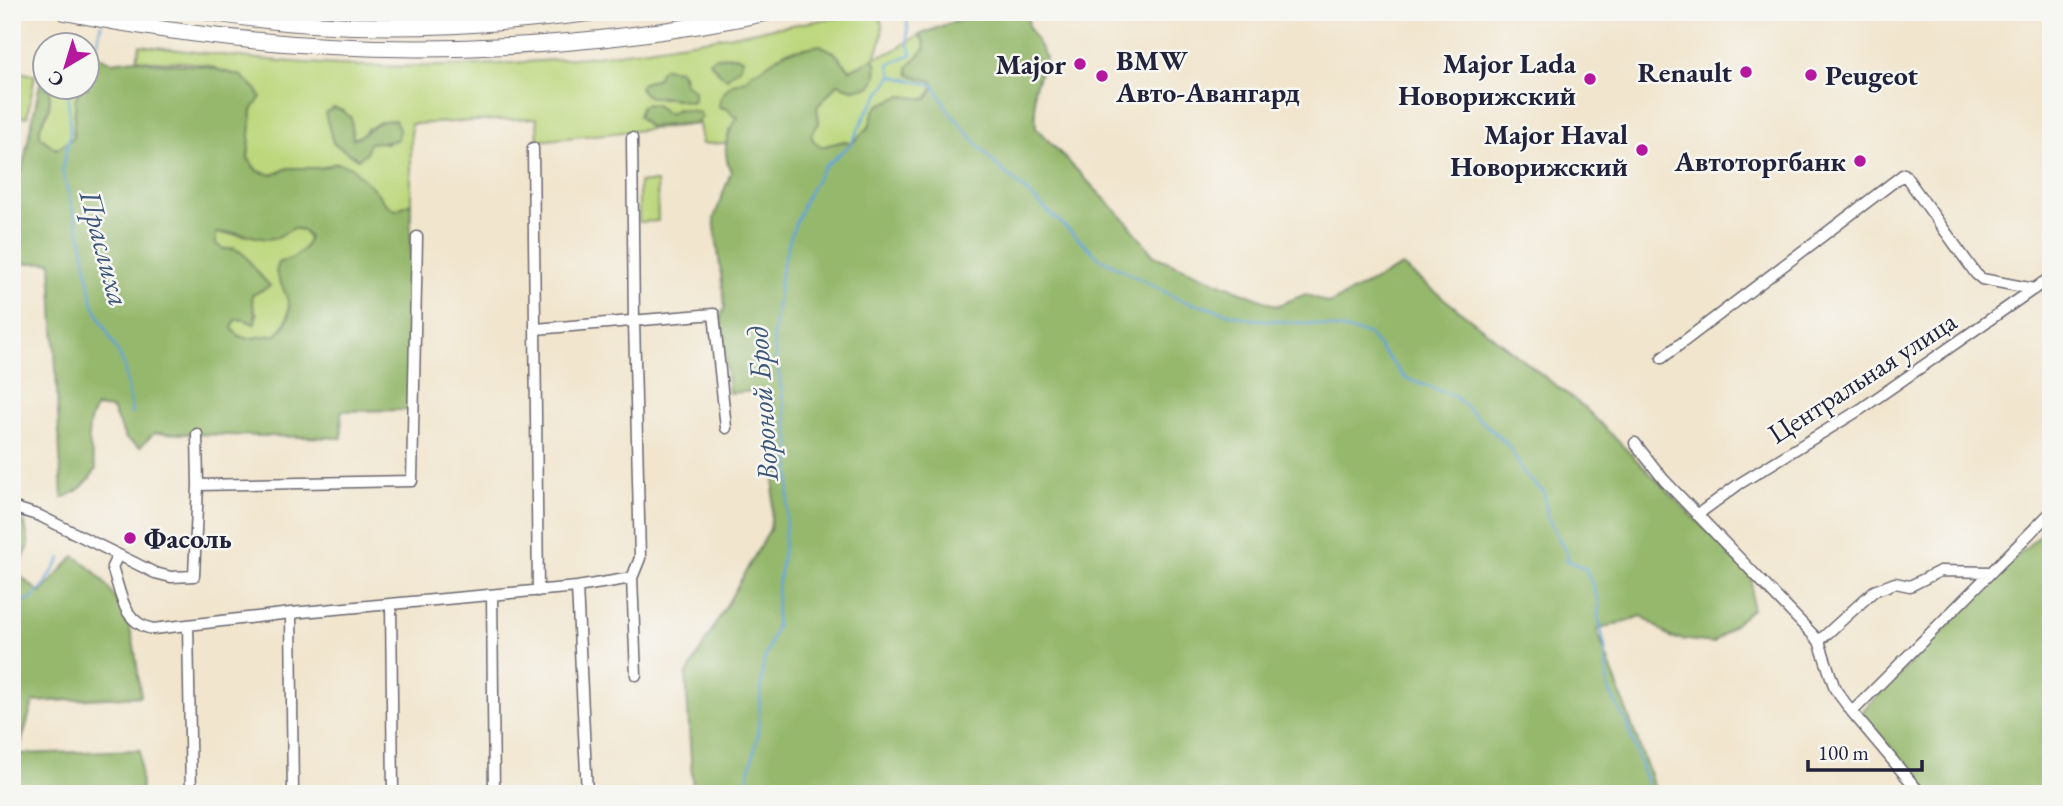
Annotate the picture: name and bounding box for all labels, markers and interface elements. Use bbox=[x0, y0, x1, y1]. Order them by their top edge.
north arrow bbox=[32, 32, 102, 102]
place label: BMW Авто-Авангард bbox=[1115, 42, 1300, 110]
place label: Major Lada Новорижский bbox=[1398, 45, 1577, 113]
place label: Major bbox=[996, 46, 1066, 82]
place label: Renault bbox=[1637, 54, 1732, 90]
marker: Major bbox=[1072, 56, 1088, 72]
place label: Peugeot bbox=[1825, 57, 1919, 93]
marker: Renault bbox=[1738, 64, 1754, 80]
text: С bbox=[43, 65, 69, 93]
marker: Peugeot bbox=[1803, 67, 1819, 83]
marker: BMW Авто-Авангард bbox=[1094, 68, 1110, 84]
marker: Major Lada Новорижский bbox=[1582, 71, 1598, 87]
place label: Major Haval Новорижский bbox=[1450, 116, 1628, 184]
marker: Major Haval Новорижский bbox=[1634, 142, 1650, 158]
place label: Автоторгбанк bbox=[1674, 143, 1847, 179]
marker: Автоторгбанк bbox=[1852, 153, 1868, 169]
water label: Праслиха bbox=[71, 185, 139, 310]
street label: Центральная улица bbox=[1761, 302, 1964, 451]
water label: Вороной Брод bbox=[737, 325, 787, 484]
place label: Фасоль bbox=[144, 520, 232, 556]
marker: Фасоль bbox=[122, 530, 138, 546]
scale bar bbox=[1808, 729, 1921, 773]
text: 100 m bbox=[1818, 739, 1869, 766]

